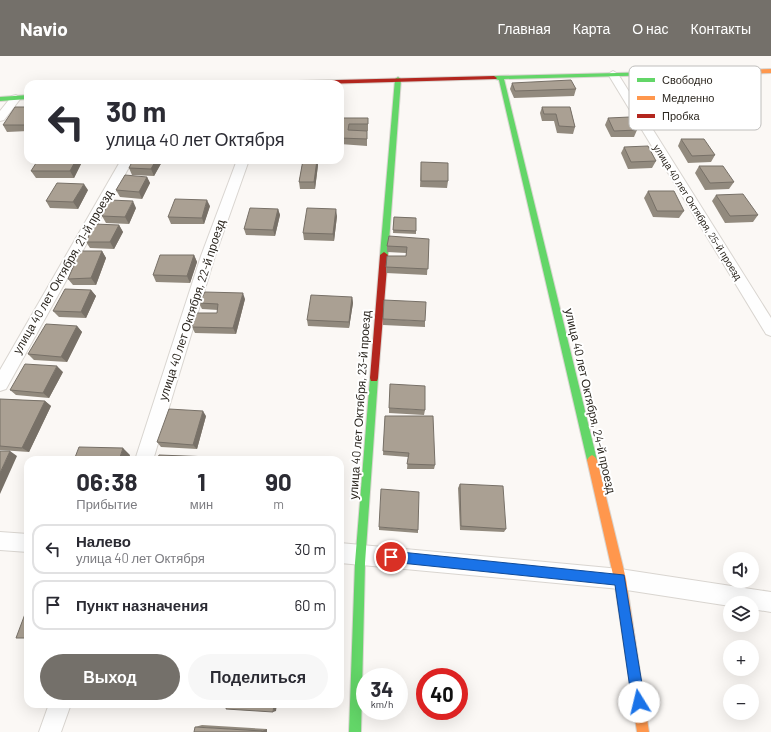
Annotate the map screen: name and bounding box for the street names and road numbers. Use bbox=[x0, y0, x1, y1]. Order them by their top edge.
street label: улица 40 лет Октября, 25-й проезд bbox=[651, 142, 745, 282]
street label: улица 40 лет Октября, 21-й проезд bbox=[9, 187, 116, 357]
street label: улица 40 лет Октября, 22-й проезд bbox=[155, 217, 228, 402]
street label: улица 40 лет Октября, 24-й проезд bbox=[562, 307, 619, 495]
street label: улица 40 лет Октября, 23-й проезд bbox=[345, 310, 374, 500]

